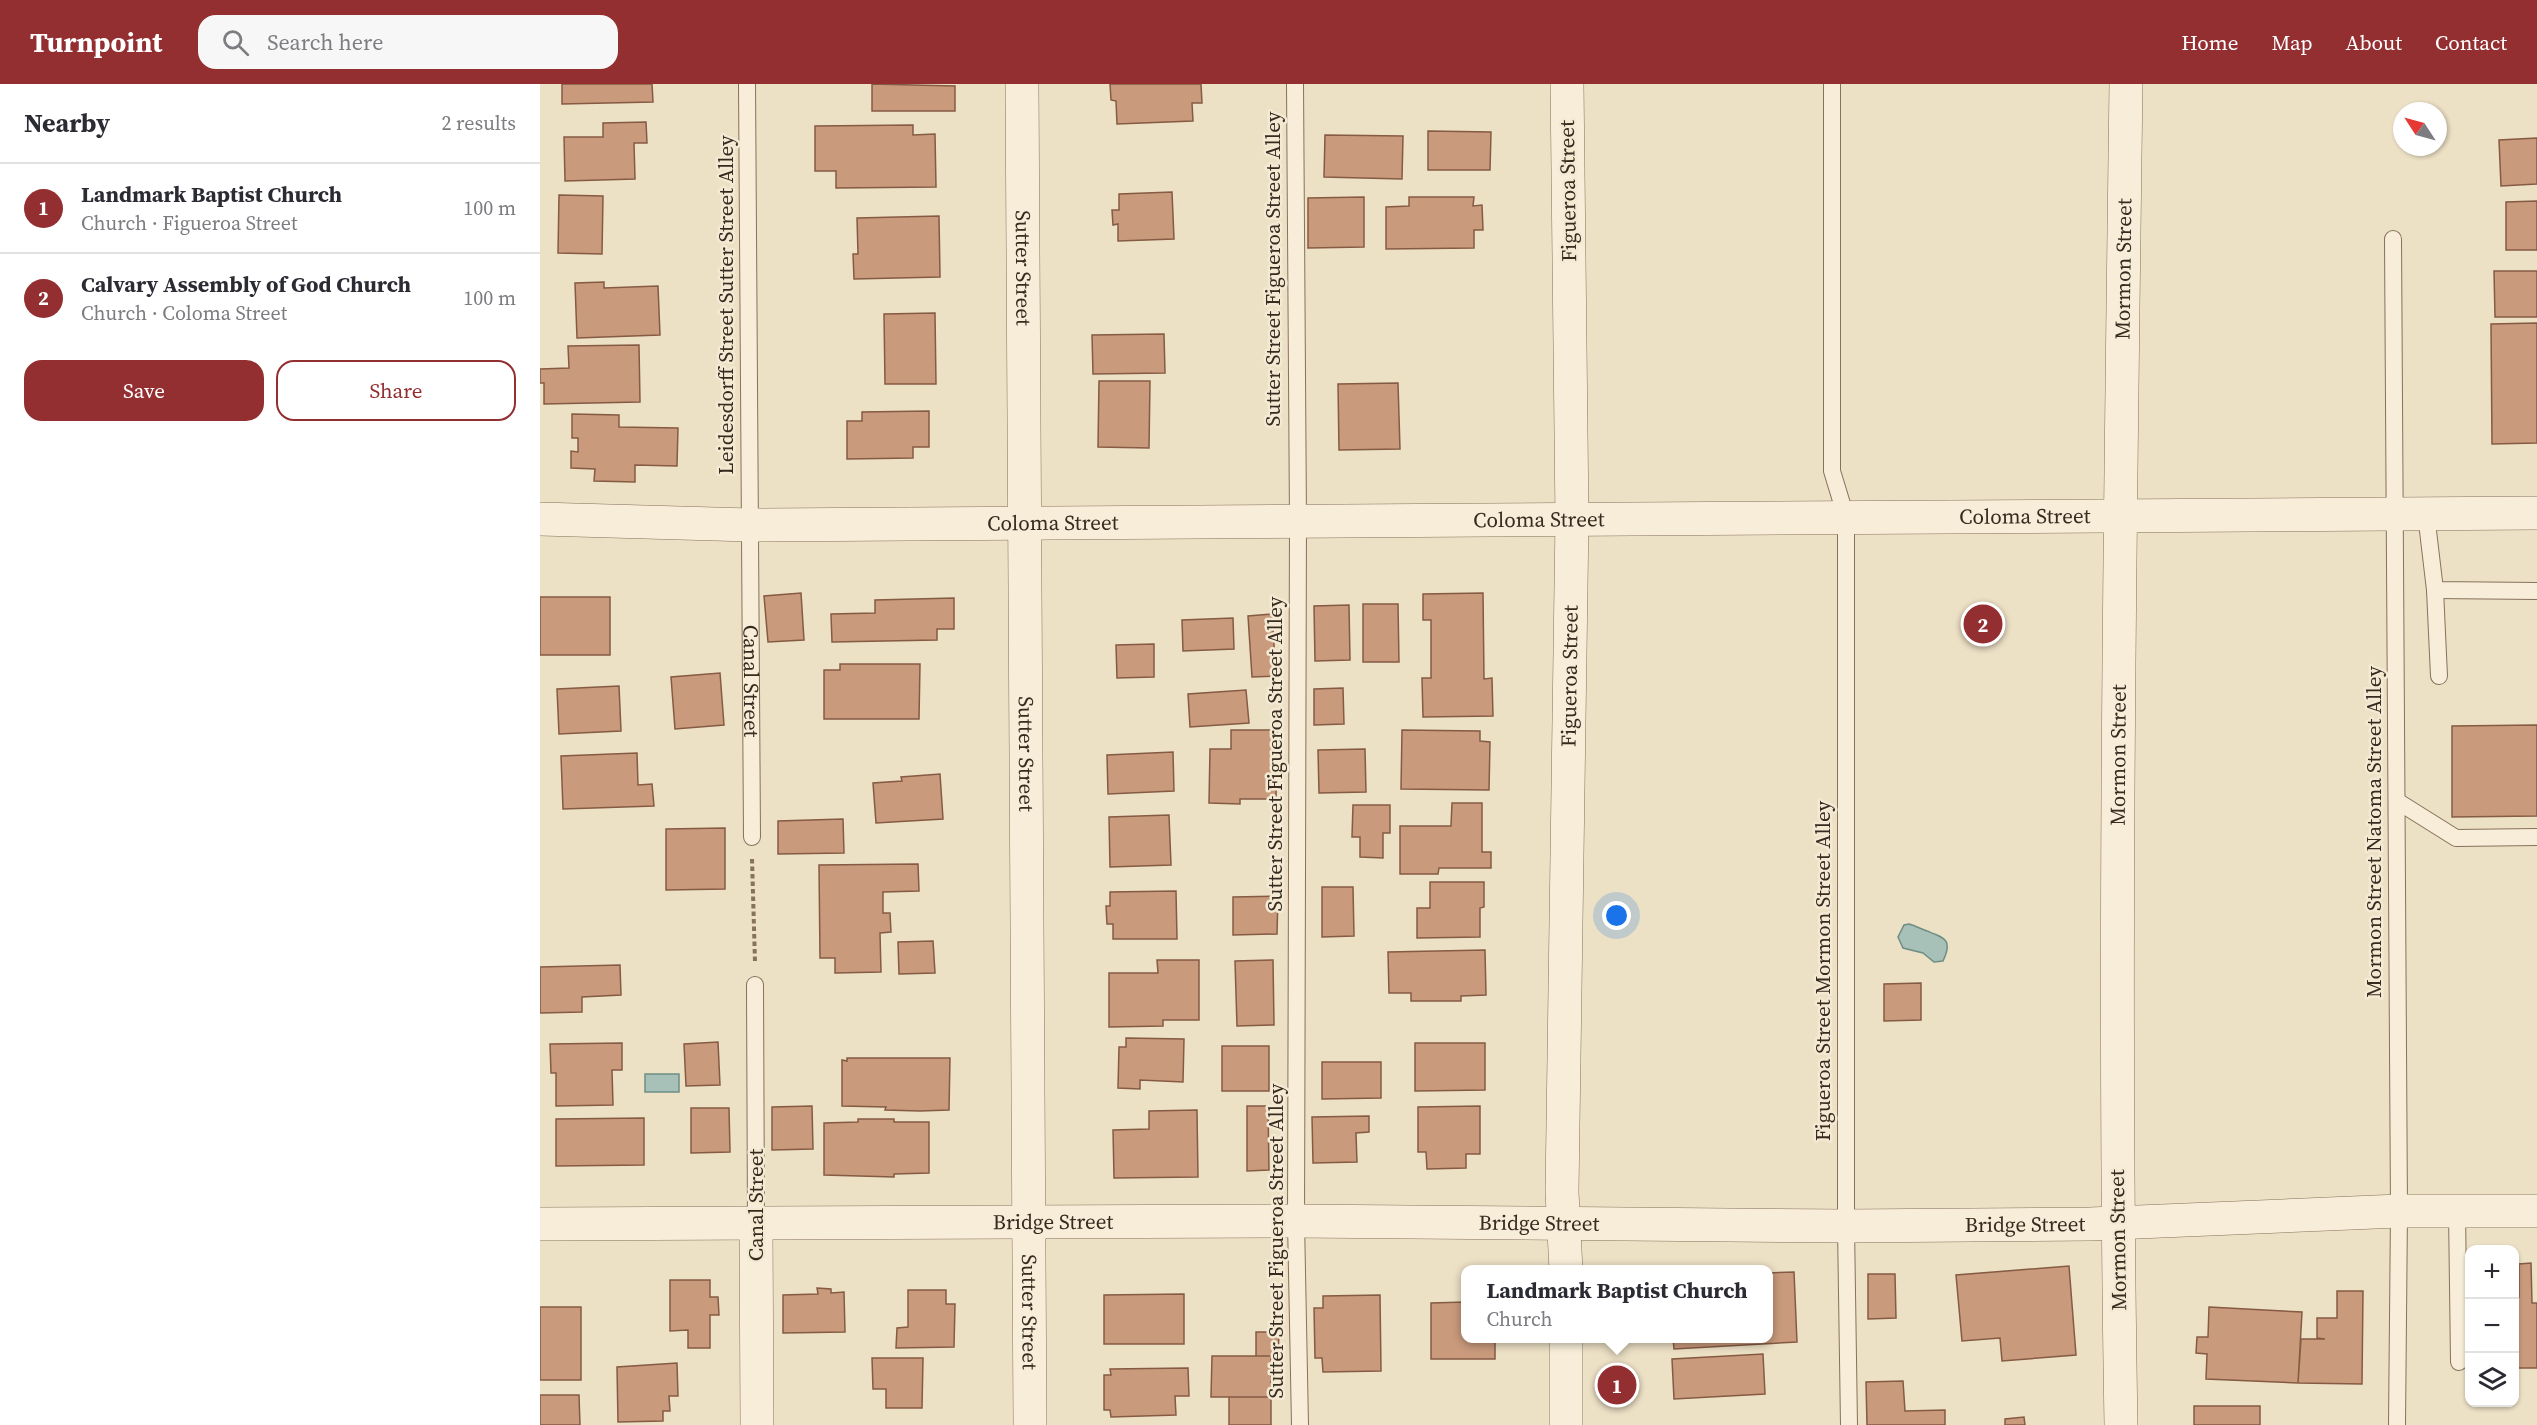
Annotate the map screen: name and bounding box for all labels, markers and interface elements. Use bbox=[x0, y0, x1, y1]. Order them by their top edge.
search box bbox=[198, 15, 618, 69]
text: Turnpoint bbox=[30, 23, 162, 61]
icon: search bbox=[219, 26, 252, 59]
text: Search here bbox=[267, 27, 383, 57]
text: Home bbox=[2181, 28, 2239, 57]
text: Map bbox=[2272, 28, 2313, 57]
text: About bbox=[2346, 28, 2402, 57]
text: Contact bbox=[2435, 28, 2507, 57]
north arrow bbox=[2393, 102, 2447, 156]
text: Nearby bbox=[24, 105, 110, 141]
text: 2 results bbox=[441, 109, 516, 137]
street label: Sutter Street Figueroa Street Alley bbox=[1258, 111, 1287, 426]
street label: Figueroa Street bbox=[1552, 120, 1583, 262]
street label: Leidesdorff Street Sutter Street Alley bbox=[711, 135, 740, 475]
text: Landmark Baptist Church bbox=[81, 179, 342, 209]
text: 1 bbox=[38, 194, 49, 222]
text: 100 m bbox=[463, 194, 516, 222]
street label: Mormon Street bbox=[2108, 198, 2138, 340]
text: Church · Figueroa Street bbox=[81, 209, 297, 237]
street label: Sutter Street bbox=[1009, 210, 1038, 326]
text: Calvary Assembly of God Church bbox=[81, 269, 411, 299]
text: 2 bbox=[38, 284, 49, 312]
text: 100 m bbox=[463, 284, 516, 312]
text: Church · Coloma Street bbox=[81, 299, 287, 327]
button: Save bbox=[24, 360, 264, 421]
button: Share bbox=[276, 360, 516, 421]
street label: Coloma Street bbox=[1959, 501, 2091, 531]
street label: Coloma Street bbox=[1473, 504, 1605, 534]
street label: Coloma Street bbox=[987, 508, 1119, 537]
street label: Sutter Street Figueroa Street Alley bbox=[1260, 596, 1289, 911]
pin: 2 bbox=[1964, 602, 2002, 646]
street label: Figueroa Street bbox=[1554, 605, 1585, 747]
street label: Canal Street bbox=[737, 624, 766, 738]
street label: Mormon Street Natoma Street Alley bbox=[2359, 666, 2388, 998]
street label: Mormon Street bbox=[2103, 684, 2133, 826]
street label: Sutter Street bbox=[1012, 696, 1041, 812]
street label: Figueroa Street Mormon Street Alley bbox=[1808, 800, 1837, 1141]
your location bbox=[1602, 901, 1631, 930]
street label: Sutter Street Figueroa Street Alley bbox=[1261, 1083, 1290, 1398]
street label: Canal Street bbox=[741, 1148, 770, 1261]
street label: Mormon Street bbox=[2102, 1169, 2133, 1311]
street label: Bridge Street bbox=[993, 1207, 1114, 1236]
street label: Bridge Street bbox=[1479, 1208, 1600, 1238]
street label: Bridge Street bbox=[1964, 1209, 2086, 1239]
map controls bbox=[2465, 1245, 2519, 1407]
button: + bbox=[2465, 1245, 2519, 1299]
street label: Sutter Street bbox=[1015, 1254, 1045, 1370]
popup bbox=[1461, 1265, 1773, 1343]
text: Landmark Baptist Church bbox=[1486, 1275, 1748, 1305]
button: − bbox=[2465, 1299, 2519, 1353]
text: Church bbox=[1486, 1305, 1552, 1333]
button: layers bbox=[2465, 1353, 2519, 1407]
pin: 1 bbox=[1598, 1362, 1636, 1408]

